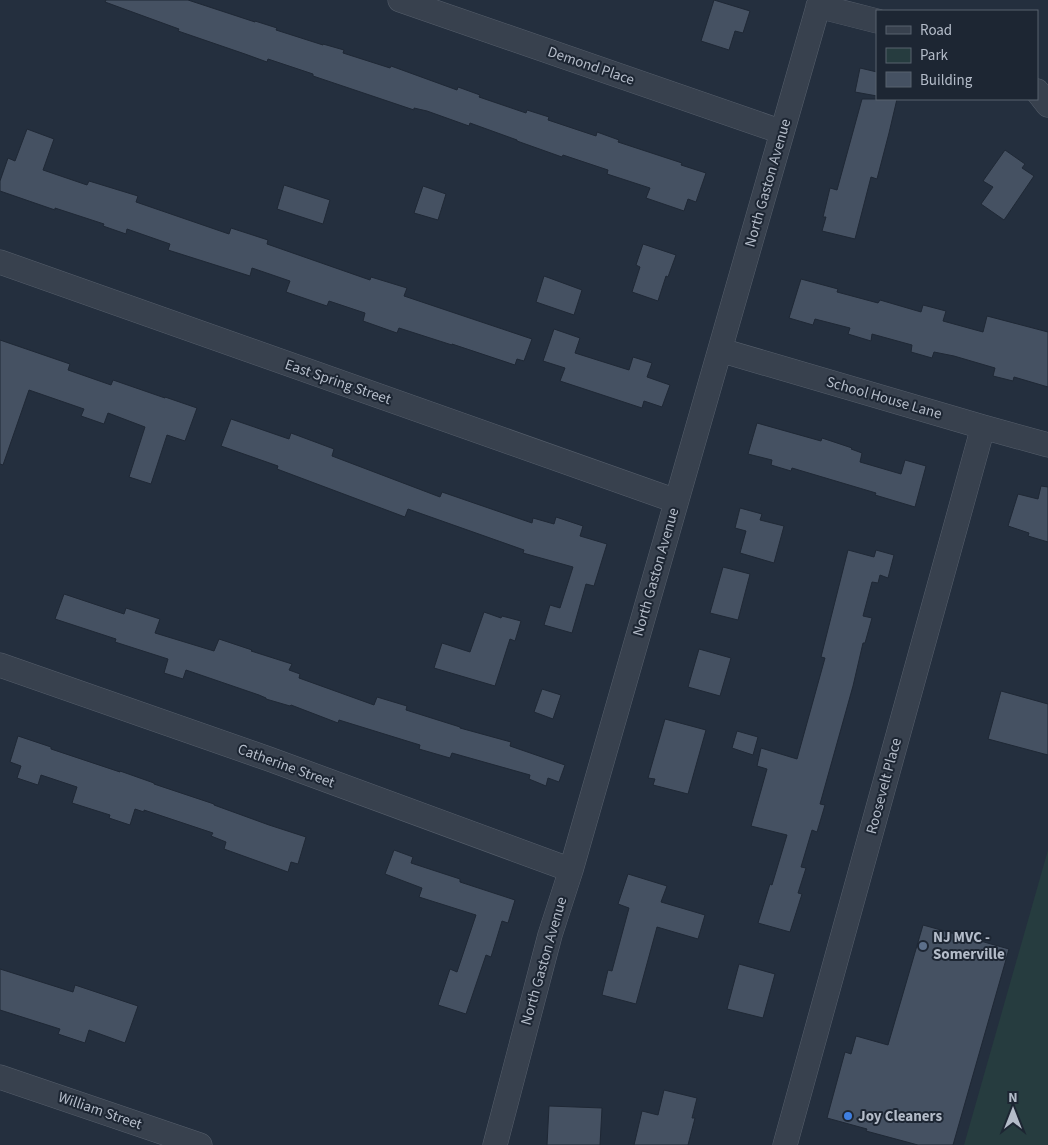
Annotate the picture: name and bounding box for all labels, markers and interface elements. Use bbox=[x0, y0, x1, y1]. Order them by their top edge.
legend bbox=[876, 10, 1038, 100]
text: Road bbox=[920, 20, 952, 41]
street label: Demond Place bbox=[545, 41, 637, 91]
text: Park bbox=[920, 45, 949, 66]
text: Building bbox=[920, 70, 973, 91]
street label: North Gaston Avenue bbox=[740, 116, 796, 250]
street label: East Spring Street bbox=[282, 354, 394, 410]
street label: School House Lane bbox=[824, 371, 944, 425]
street label: North Gaston Avenue bbox=[628, 505, 684, 639]
street label: Roosevelt Place bbox=[861, 736, 907, 836]
street label: Catherine Street bbox=[235, 739, 337, 793]
street label: North Gaston Avenue bbox=[516, 894, 572, 1028]
place label: NJ MVC - Somerville bbox=[933, 927, 1005, 965]
marker: NJ MVC - Somerville bbox=[917, 940, 929, 952]
north arrow bbox=[988, 1085, 1038, 1135]
street label: William Street bbox=[55, 1087, 145, 1135]
text: N bbox=[1008, 1088, 1018, 1108]
place label: Joy Cleaners bbox=[858, 1106, 942, 1127]
marker: Joy Cleaners bbox=[842, 1110, 854, 1122]

